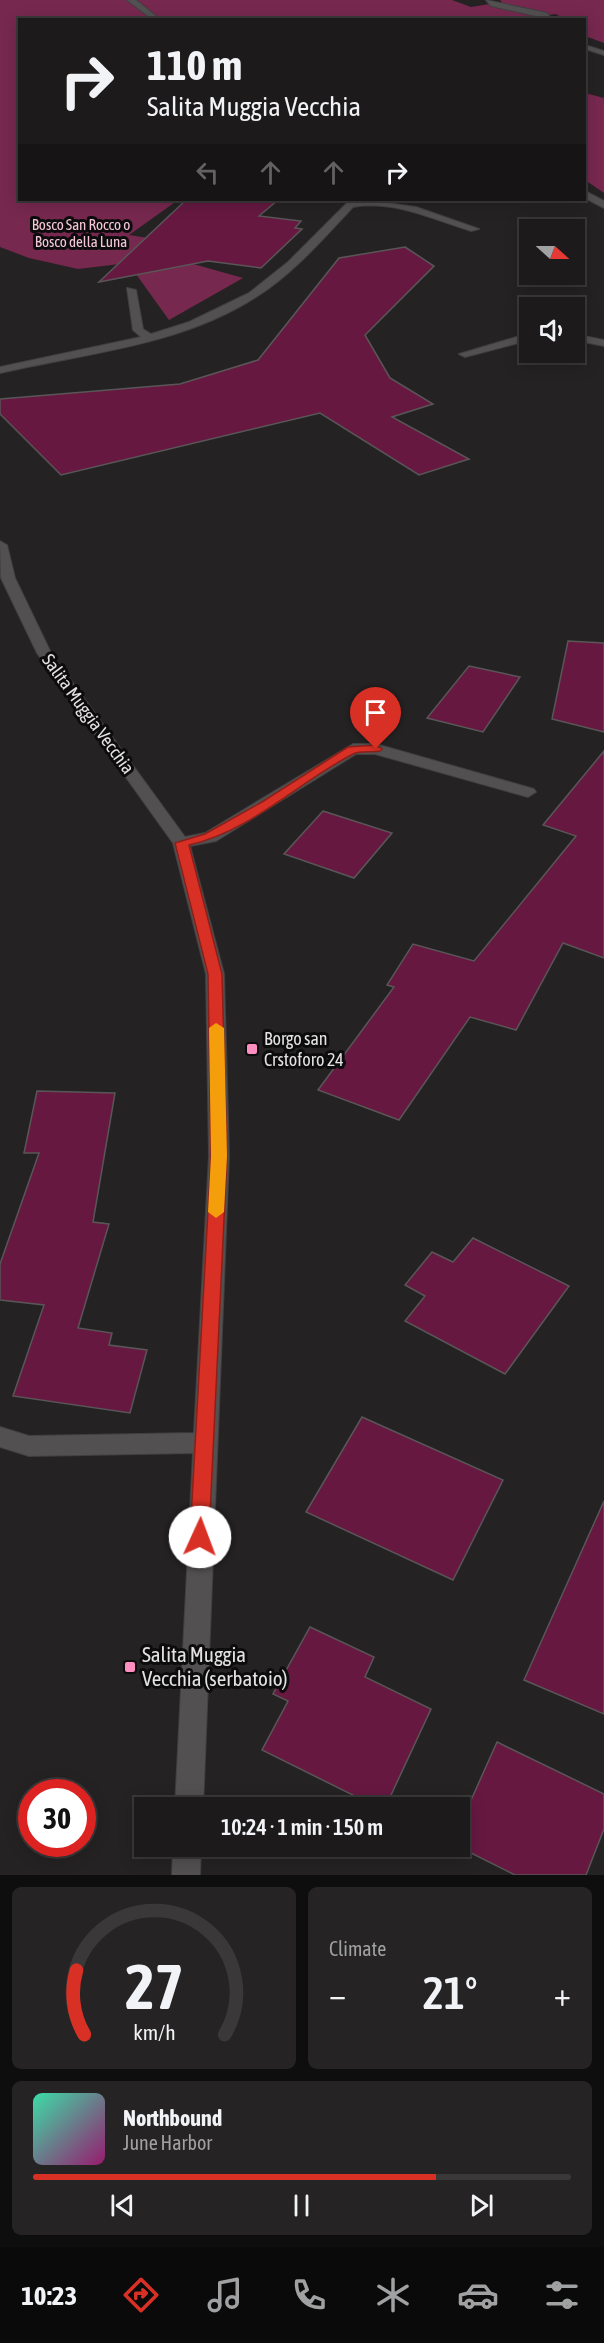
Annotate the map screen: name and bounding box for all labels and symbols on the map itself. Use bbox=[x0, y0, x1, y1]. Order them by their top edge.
park label: Bosco San Rocco o Bosco della Luna bbox=[32, 216, 130, 250]
north arrow bbox=[519, 219, 585, 285]
street label: Salita Muggia Vecchia bbox=[38, 650, 139, 778]
pin bbox=[350, 687, 401, 749]
place label: Borgo san Crstoforo 24 bbox=[264, 1028, 344, 1070]
marker: Borgo san Crstoforo 24 bbox=[245, 1042, 259, 1056]
position arrow bbox=[168, 1505, 232, 1569]
place label: Salita Muggia Vecchia (serbatoio) bbox=[142, 1642, 288, 1690]
marker: Salita Muggia Vecchia (serbatoio) bbox=[123, 1660, 137, 1674]
speed limit sign: 30 bbox=[18, 1779, 96, 1857]

